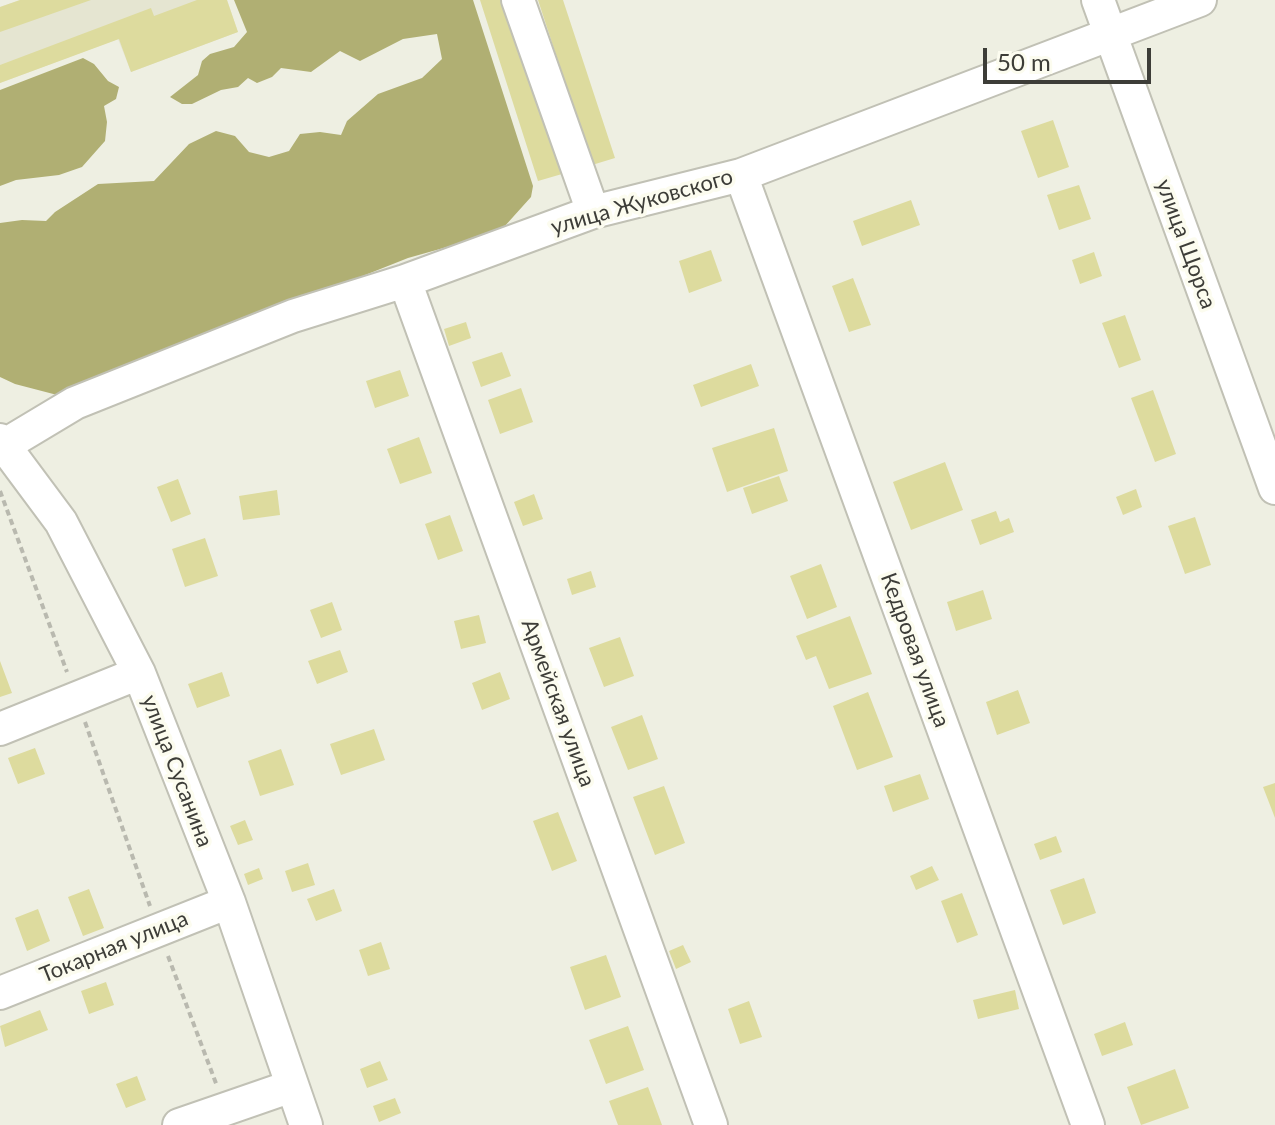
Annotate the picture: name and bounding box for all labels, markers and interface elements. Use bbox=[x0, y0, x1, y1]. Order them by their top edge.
scale bar bbox=[987, 32, 1155, 82]
text: 50 m bbox=[997, 47, 1051, 76]
street label: улица Жуковского bbox=[548, 163, 736, 241]
street label: улица Щорса bbox=[1150, 176, 1222, 312]
street label: Кедровая улица bbox=[875, 569, 955, 731]
street label: Армейская улица bbox=[515, 616, 601, 790]
street label: улица Сусанина bbox=[136, 691, 218, 851]
street label: Токарная улица bbox=[36, 905, 192, 989]

